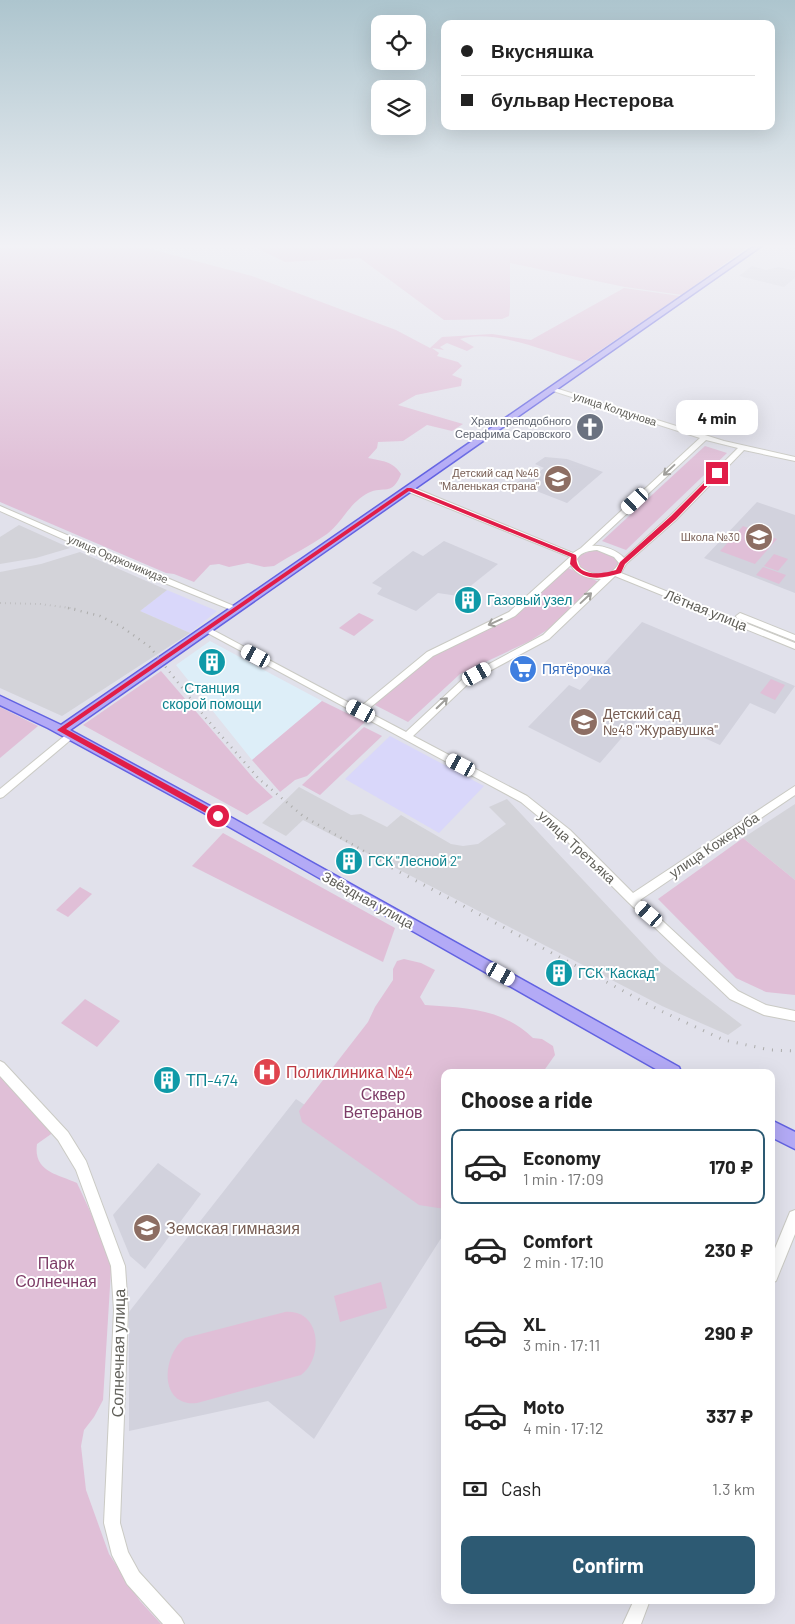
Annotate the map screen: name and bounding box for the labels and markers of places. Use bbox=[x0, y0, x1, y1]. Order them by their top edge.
church icon: Храм преподобного Серафима Саровского bbox=[575, 412, 605, 442]
place label: Храм преподобного Серафима Саровского bbox=[455, 414, 571, 440]
school or university icon: Детский сад №46 "Маленькая страна" bbox=[543, 464, 573, 494]
place label: Детский сад №46 "Маленькая страна" bbox=[439, 466, 539, 492]
school or university icon: Школа №30 bbox=[744, 522, 774, 552]
place label: Школа №30 bbox=[681, 530, 740, 543]
building icon: Газовый узел bbox=[453, 585, 483, 615]
place label: Газовый узел bbox=[487, 591, 572, 608]
building icon: Станция скорой помощи bbox=[197, 647, 227, 677]
supermarket icon: Пятёрочка bbox=[508, 654, 538, 684]
place label: Пятёрочка bbox=[542, 660, 611, 677]
place label: Станция скорой помощи bbox=[162, 679, 262, 712]
place label: Детский сад №48 "Журавушка" bbox=[603, 705, 718, 738]
school or university icon: Детский сад №48 "Журавушка" bbox=[569, 707, 599, 737]
building icon: ГСК "Лесной 2" bbox=[334, 846, 364, 876]
place label: ГСК "Лесной 2" bbox=[368, 852, 461, 869]
building icon: ГСК "Каскад" bbox=[544, 958, 574, 988]
place label: ГСК "Каскад" bbox=[578, 964, 659, 981]
hospital icon: Поликлиника №4 bbox=[252, 1057, 282, 1087]
place label: Поликлиника №4 bbox=[286, 1062, 413, 1081]
building icon: ТП-474 bbox=[152, 1065, 182, 1095]
place label: ТП-474 bbox=[186, 1070, 238, 1089]
school or university icon: Земская гимназия bbox=[132, 1213, 162, 1243]
place label: Земская гимназия bbox=[166, 1218, 300, 1237]

